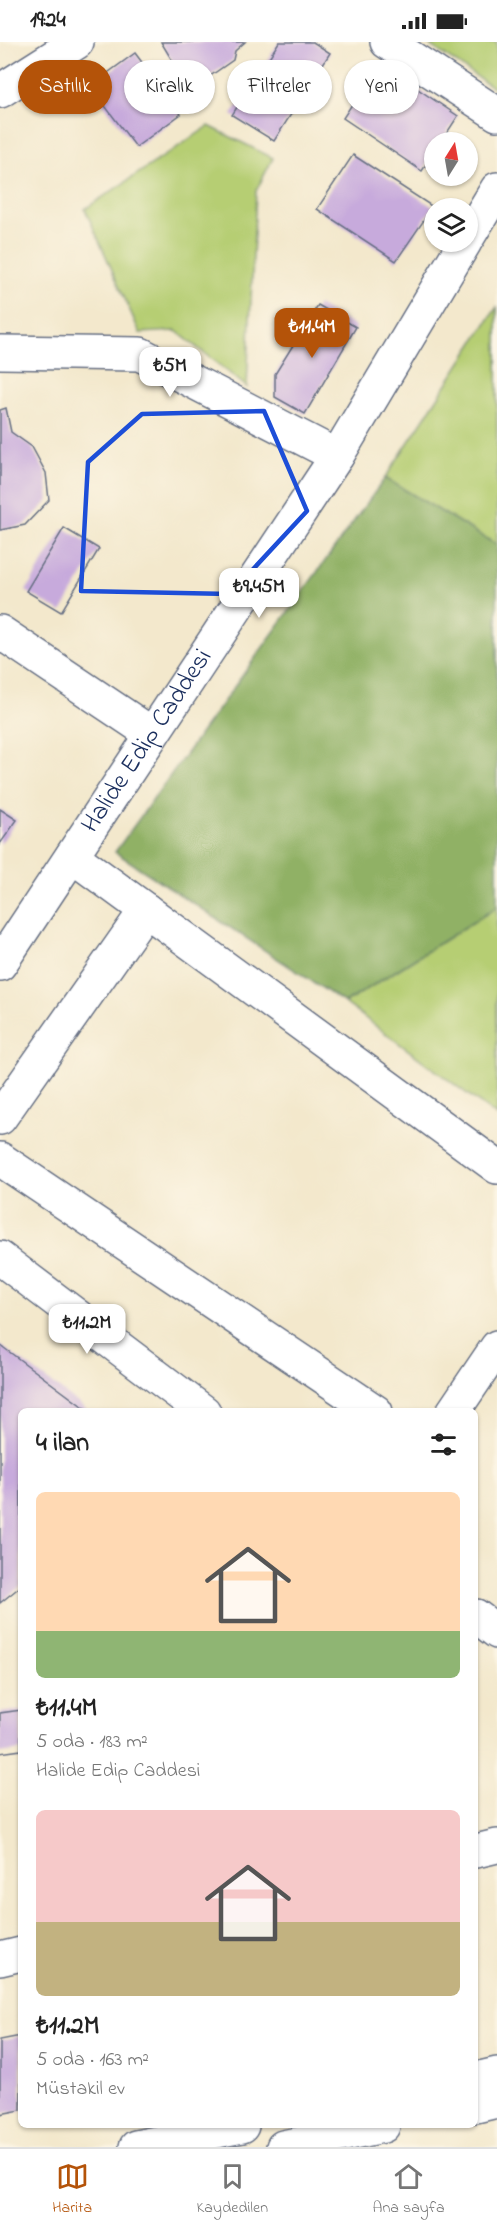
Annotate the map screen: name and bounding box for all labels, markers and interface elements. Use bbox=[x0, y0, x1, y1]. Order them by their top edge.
text: 19:24 bbox=[30, 5, 66, 37]
chip: Satılık bbox=[18, 60, 112, 114]
chip: Kiralık bbox=[124, 60, 215, 114]
chip: Filtreler bbox=[227, 60, 332, 114]
chip: Yeni bbox=[344, 60, 419, 114]
north arrow bbox=[424, 132, 478, 186]
map controls bbox=[424, 132, 478, 252]
button: layers bbox=[424, 198, 478, 252]
pin: ₺11.4M bbox=[263, 308, 361, 359]
text: ₺11.4M bbox=[288, 313, 336, 342]
pin: ₺5M bbox=[141, 347, 199, 398]
text: ₺5M bbox=[153, 352, 187, 381]
pin: ₺9.45M bbox=[210, 568, 308, 619]
text: ₺9.45M bbox=[233, 573, 285, 602]
street label: Halide Edip Caddesi bbox=[73, 642, 223, 841]
pin: ₺11.2M bbox=[38, 1304, 136, 1355]
text: ₺11.2M bbox=[63, 1309, 111, 1338]
text: 4 ilan bbox=[36, 1425, 89, 1463]
icon: filters bbox=[427, 1428, 460, 1461]
icon: home bbox=[194, 1531, 302, 1639]
text: ₺11.4M bbox=[36, 1690, 97, 1728]
text: 5 oda · 183 m² bbox=[36, 1728, 148, 1757]
text: Halide Edip Caddesi bbox=[36, 1757, 200, 1786]
icon: home bbox=[194, 1849, 302, 1957]
text: ₺11.2M bbox=[36, 2008, 100, 2046]
text: 5 oda · 163 m² bbox=[36, 2046, 149, 2075]
text: Müstakil ev bbox=[36, 2075, 125, 2104]
tab: Harita bbox=[52, 2160, 92, 2220]
tab: Kaydedilen bbox=[197, 2160, 268, 2220]
tab: Ana sayfa bbox=[373, 2160, 445, 2220]

